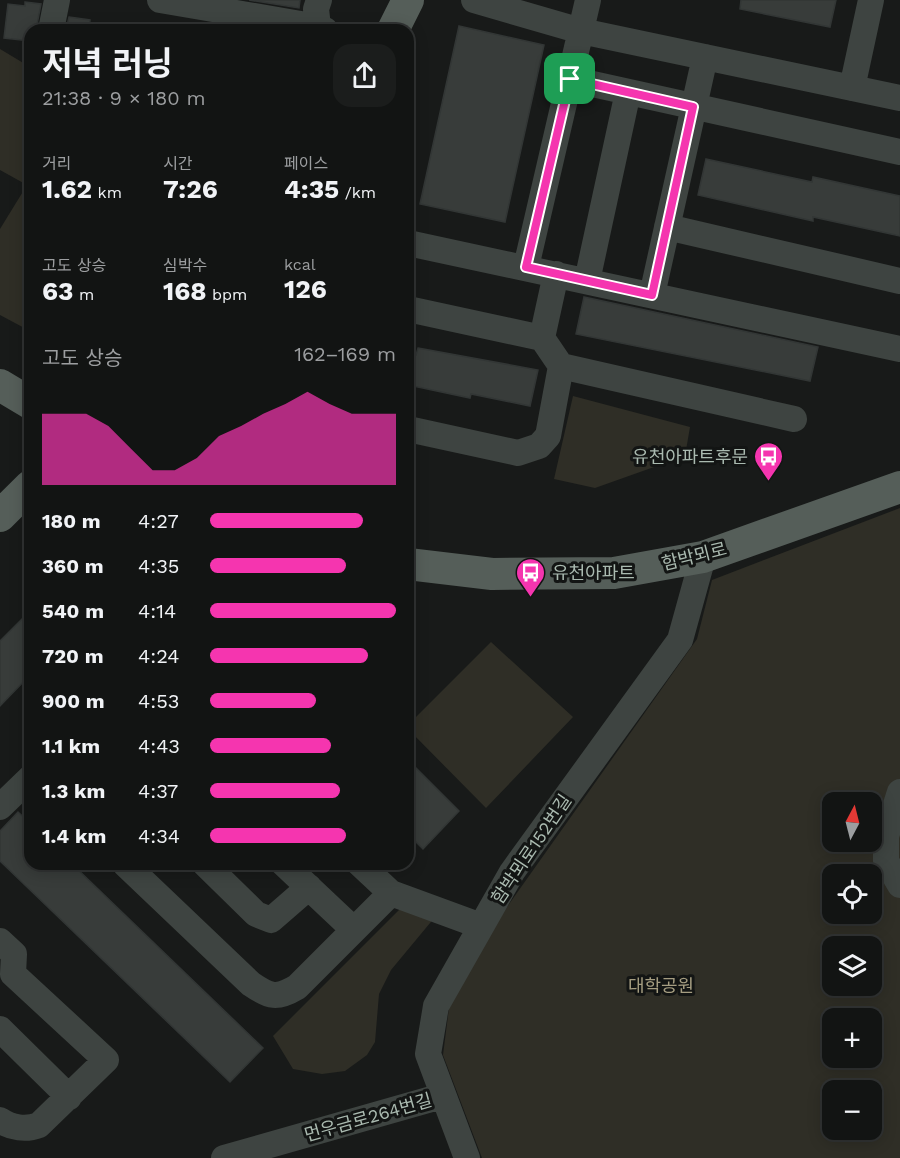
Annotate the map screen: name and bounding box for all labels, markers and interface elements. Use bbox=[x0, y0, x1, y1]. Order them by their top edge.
text: 저녁 러닝 bbox=[42, 44, 173, 83]
button: share bbox=[333, 44, 396, 107]
pin bbox=[544, 53, 595, 104]
icon: arrive bbox=[553, 62, 586, 95]
text: 21:38 · 9 × 180 m bbox=[42, 86, 206, 110]
text: 거리 bbox=[42, 154, 71, 173]
text: 시간 bbox=[163, 154, 192, 173]
text: 페이스 bbox=[284, 154, 328, 173]
text: 1.62 bbox=[42, 174, 92, 204]
text: 7:26 bbox=[163, 174, 218, 204]
text: 4:35 bbox=[284, 174, 339, 204]
text: km bbox=[92, 183, 122, 202]
text: /km bbox=[339, 183, 376, 202]
text: kcal bbox=[284, 255, 316, 274]
text: 고도 상승 bbox=[42, 256, 106, 275]
text: 심박수 bbox=[163, 256, 207, 275]
text: 126 bbox=[284, 274, 327, 304]
text: 63 bbox=[42, 276, 73, 306]
text: 168 bbox=[163, 276, 207, 306]
text: m bbox=[73, 285, 94, 304]
text: bpm bbox=[207, 285, 247, 304]
text: 162–169 m bbox=[294, 342, 396, 366]
text: 고도 상승 bbox=[42, 346, 122, 370]
bus stop icon: 유천아파트후문 bbox=[753, 440, 785, 482]
place label: 유천아파트후문 bbox=[632, 446, 748, 467]
text: 180 m bbox=[42, 509, 101, 533]
text: 4:27 bbox=[138, 509, 179, 533]
street label: 함박뫼로 bbox=[659, 538, 729, 574]
text: 360 m bbox=[42, 554, 104, 578]
text: 4:35 bbox=[138, 554, 179, 578]
bus stop icon: 유천아파트 bbox=[515, 556, 547, 598]
place label: 유천아파트 bbox=[552, 562, 635, 583]
text: 540 m bbox=[42, 599, 104, 623]
text: 4:14 bbox=[138, 599, 176, 623]
text: 720 m bbox=[42, 644, 104, 668]
text: 4:24 bbox=[138, 644, 179, 668]
text: 900 m bbox=[42, 689, 105, 713]
text: 4:53 bbox=[138, 689, 179, 713]
text: 1.1 km bbox=[42, 734, 100, 758]
text: 4:43 bbox=[138, 734, 180, 758]
text: 1.3 km bbox=[42, 779, 105, 803]
text: 4:37 bbox=[138, 779, 178, 803]
street label: 함박뫼로152번길 bbox=[487, 790, 575, 908]
north arrow bbox=[822, 792, 882, 852]
map controls bbox=[822, 792, 882, 1140]
text: 1.4 km bbox=[42, 824, 106, 848]
text: 4:34 bbox=[138, 824, 180, 848]
button: locate bbox=[822, 864, 882, 924]
button: layers bbox=[822, 936, 882, 996]
park label: 대학공원 bbox=[628, 975, 694, 996]
button: + bbox=[822, 1008, 882, 1068]
button: − bbox=[822, 1080, 882, 1140]
street label: 먼우금로264번길 bbox=[302, 1089, 434, 1145]

